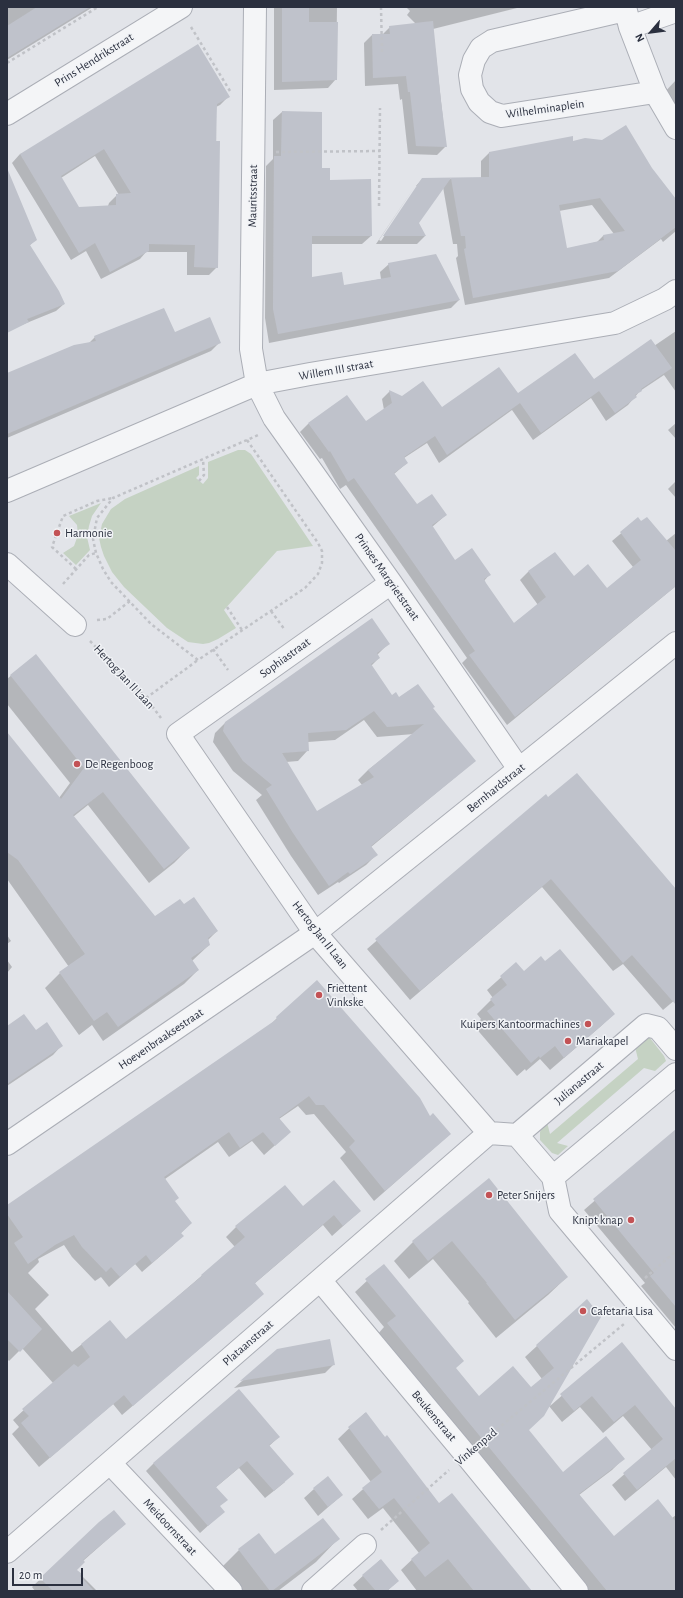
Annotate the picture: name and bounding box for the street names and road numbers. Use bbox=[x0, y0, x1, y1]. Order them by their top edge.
street label: Prins Hendrikstraat bbox=[52, 30, 136, 90]
street label: Wilhelminaplein bbox=[505, 96, 585, 122]
street label: Mauritsstraat bbox=[245, 164, 261, 228]
street label: Willem III straat bbox=[298, 356, 374, 384]
street label: Prinses Margrietstraat bbox=[352, 531, 422, 623]
street label: Sophiastraat bbox=[257, 635, 313, 681]
street label: Hertog Jan II Laan bbox=[91, 642, 157, 712]
street label: Bernhardstraat bbox=[464, 760, 528, 816]
street label: Hertog Jan II Laan bbox=[289, 898, 351, 972]
street label: Hoevenbraaksestraat bbox=[116, 1005, 206, 1073]
street label: Julianastraat bbox=[552, 1058, 606, 1108]
street label: Plataanstraat bbox=[220, 1317, 276, 1369]
street label: Beukenstraat bbox=[409, 1388, 459, 1444]
street label: Vinkenpad bbox=[452, 1425, 500, 1469]
street label: Meidoornstraat bbox=[140, 1496, 200, 1558]

